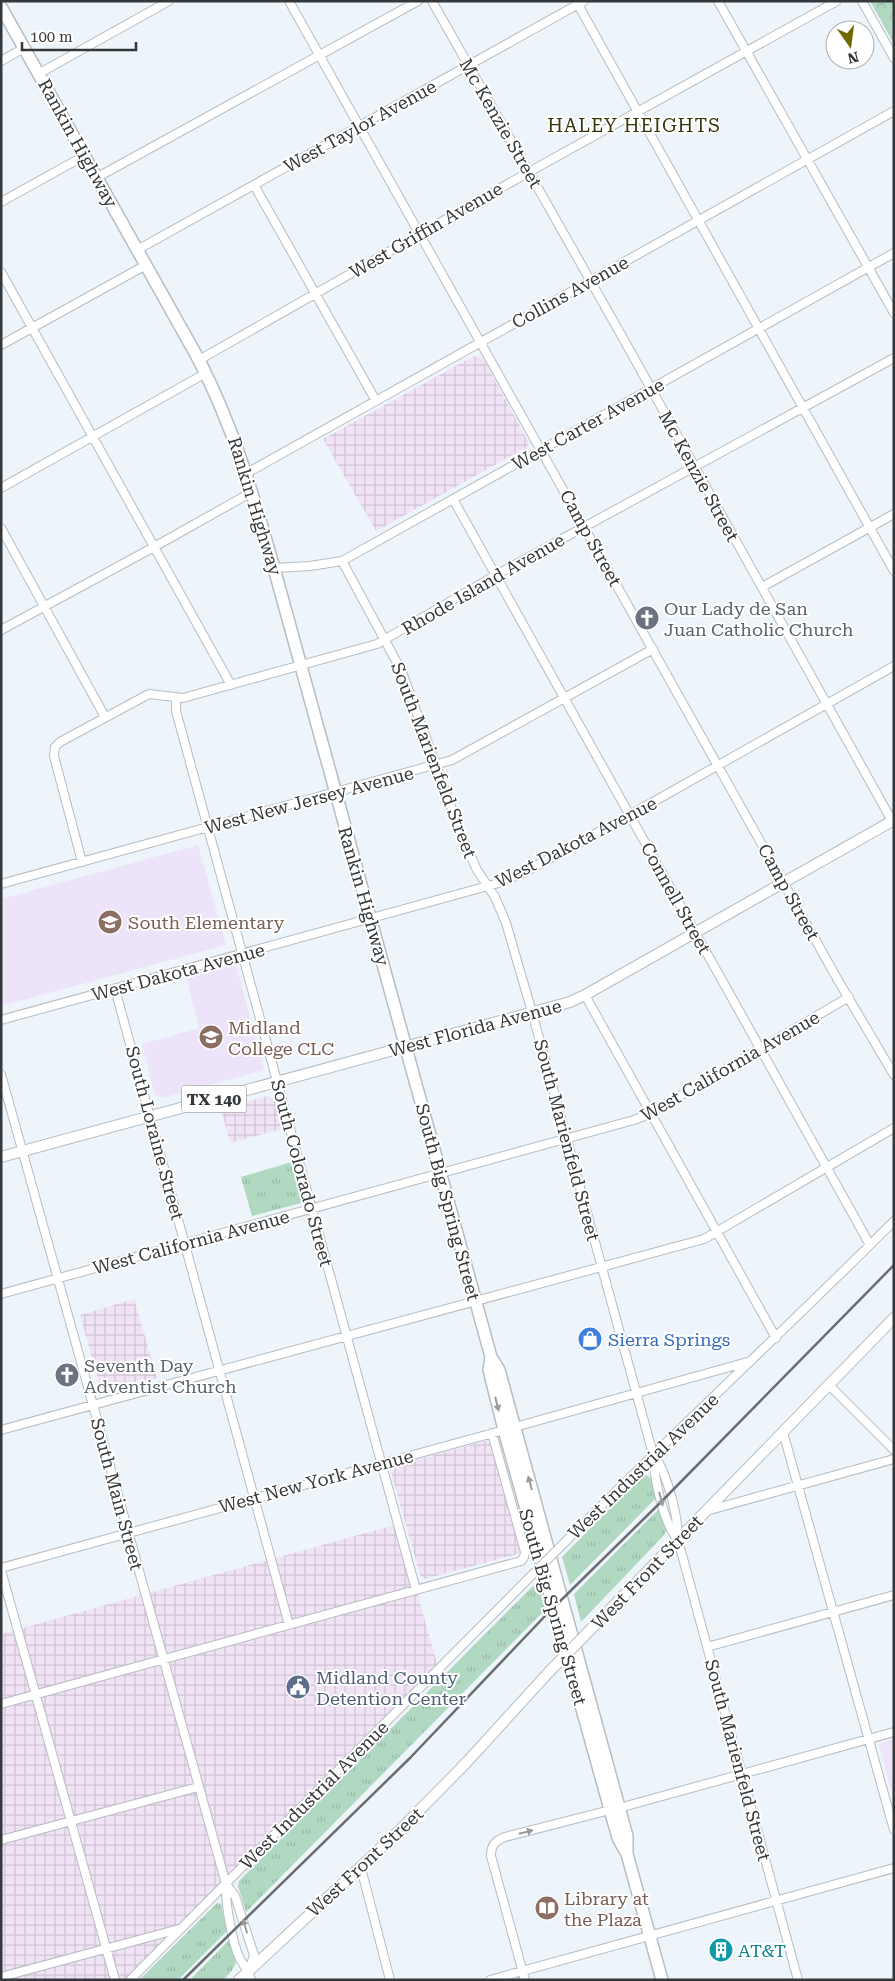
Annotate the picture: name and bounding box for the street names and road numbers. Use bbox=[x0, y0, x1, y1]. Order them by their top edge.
street label: Mc Kenzie Street bbox=[455, 54, 547, 192]
street label: Rankin Highway bbox=[34, 75, 122, 211]
street label: West Taylor Avenue bbox=[280, 75, 440, 177]
street label: West Griffin Avenue bbox=[346, 178, 506, 282]
street label: Collins Avenue bbox=[508, 251, 632, 333]
street label: West Carter Avenue bbox=[508, 373, 668, 475]
street label: Mc Kenzie Street bbox=[654, 407, 744, 545]
street label: Rankin Highway bbox=[224, 434, 286, 578]
street label: Camp Street bbox=[556, 486, 626, 590]
street label: Rhode Island Avenue bbox=[398, 529, 568, 639]
street label: South Marienfeld Street bbox=[387, 659, 481, 861]
street label: West New Jersey Avenue bbox=[202, 762, 416, 838]
street label: West Dakota Avenue bbox=[492, 792, 660, 892]
street label: Rankin Highway bbox=[334, 824, 394, 968]
street label: Connell Street bbox=[637, 839, 715, 958]
street label: Camp Street bbox=[754, 840, 824, 944]
street label: West Dakota Avenue bbox=[89, 939, 267, 1005]
street label: West Florida Avenue bbox=[386, 995, 564, 1061]
street label: West California Avenue bbox=[637, 1006, 823, 1126]
street label: South Marienfeld Street bbox=[530, 1037, 604, 1243]
street label: South Loraine Street bbox=[122, 1044, 188, 1223]
street label: South Colorado Street bbox=[267, 1077, 337, 1269]
road number: TX 140 bbox=[182, 1086, 246, 1112]
street label: South Big Spring Street bbox=[412, 1101, 485, 1303]
street label: West California Avenue bbox=[90, 1206, 292, 1278]
street label: West Industrial Avenue bbox=[563, 1389, 723, 1543]
street label: South Main Street bbox=[87, 1415, 148, 1573]
street label: West New York Avenue bbox=[216, 1445, 416, 1517]
street label: South Big Spring Street bbox=[515, 1506, 591, 1708]
street label: West Front Street bbox=[587, 1510, 707, 1633]
street label: South Marienfeld Street bbox=[701, 1657, 775, 1863]
street label: West Industrial Avenue bbox=[235, 1716, 393, 1874]
street label: West Front Street bbox=[303, 1803, 427, 1921]

